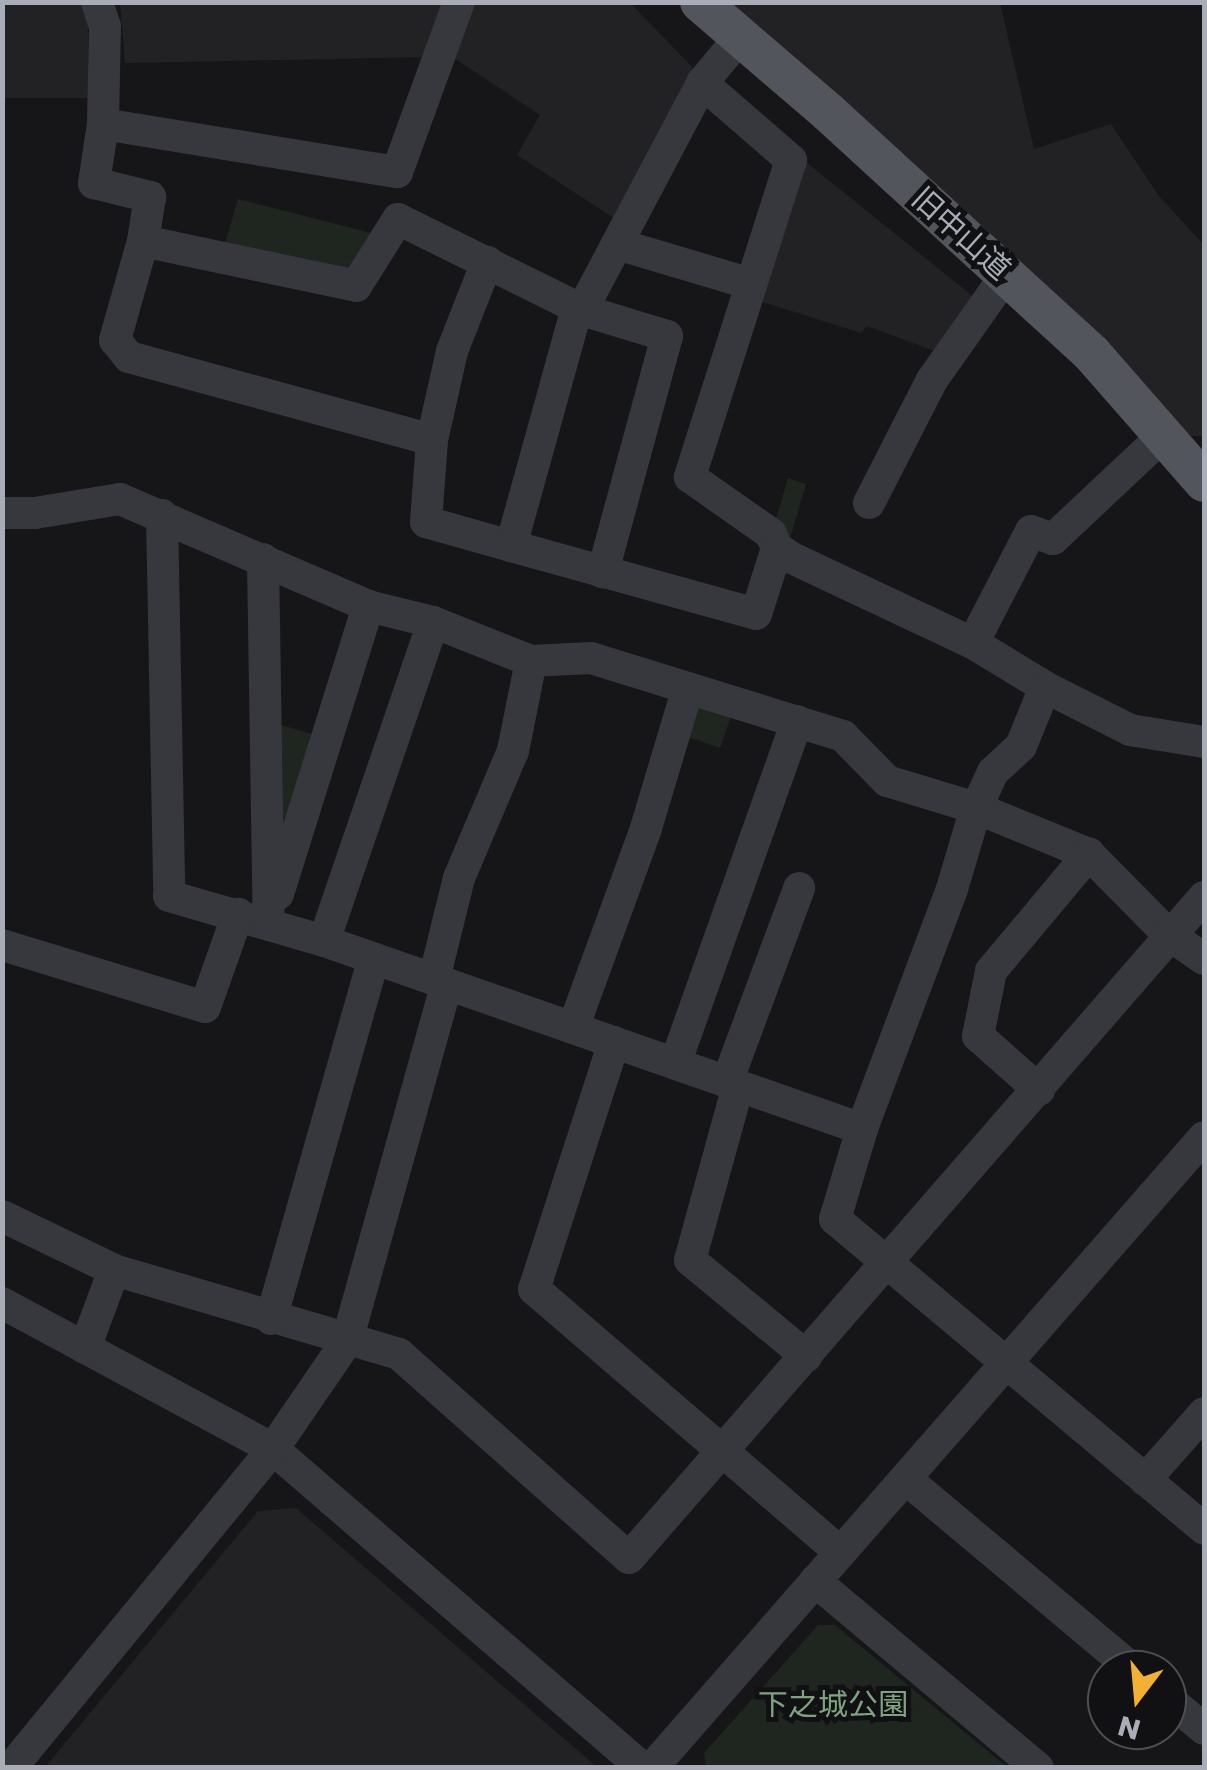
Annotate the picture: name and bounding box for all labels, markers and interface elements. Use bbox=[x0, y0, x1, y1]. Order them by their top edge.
street label: 旧中山道 bbox=[904, 180, 1018, 288]
north arrow bbox=[1087, 1650, 1187, 1750]
park label: 下之城公園 bbox=[758, 1687, 908, 1723]
text: N bbox=[1114, 1706, 1145, 1749]

